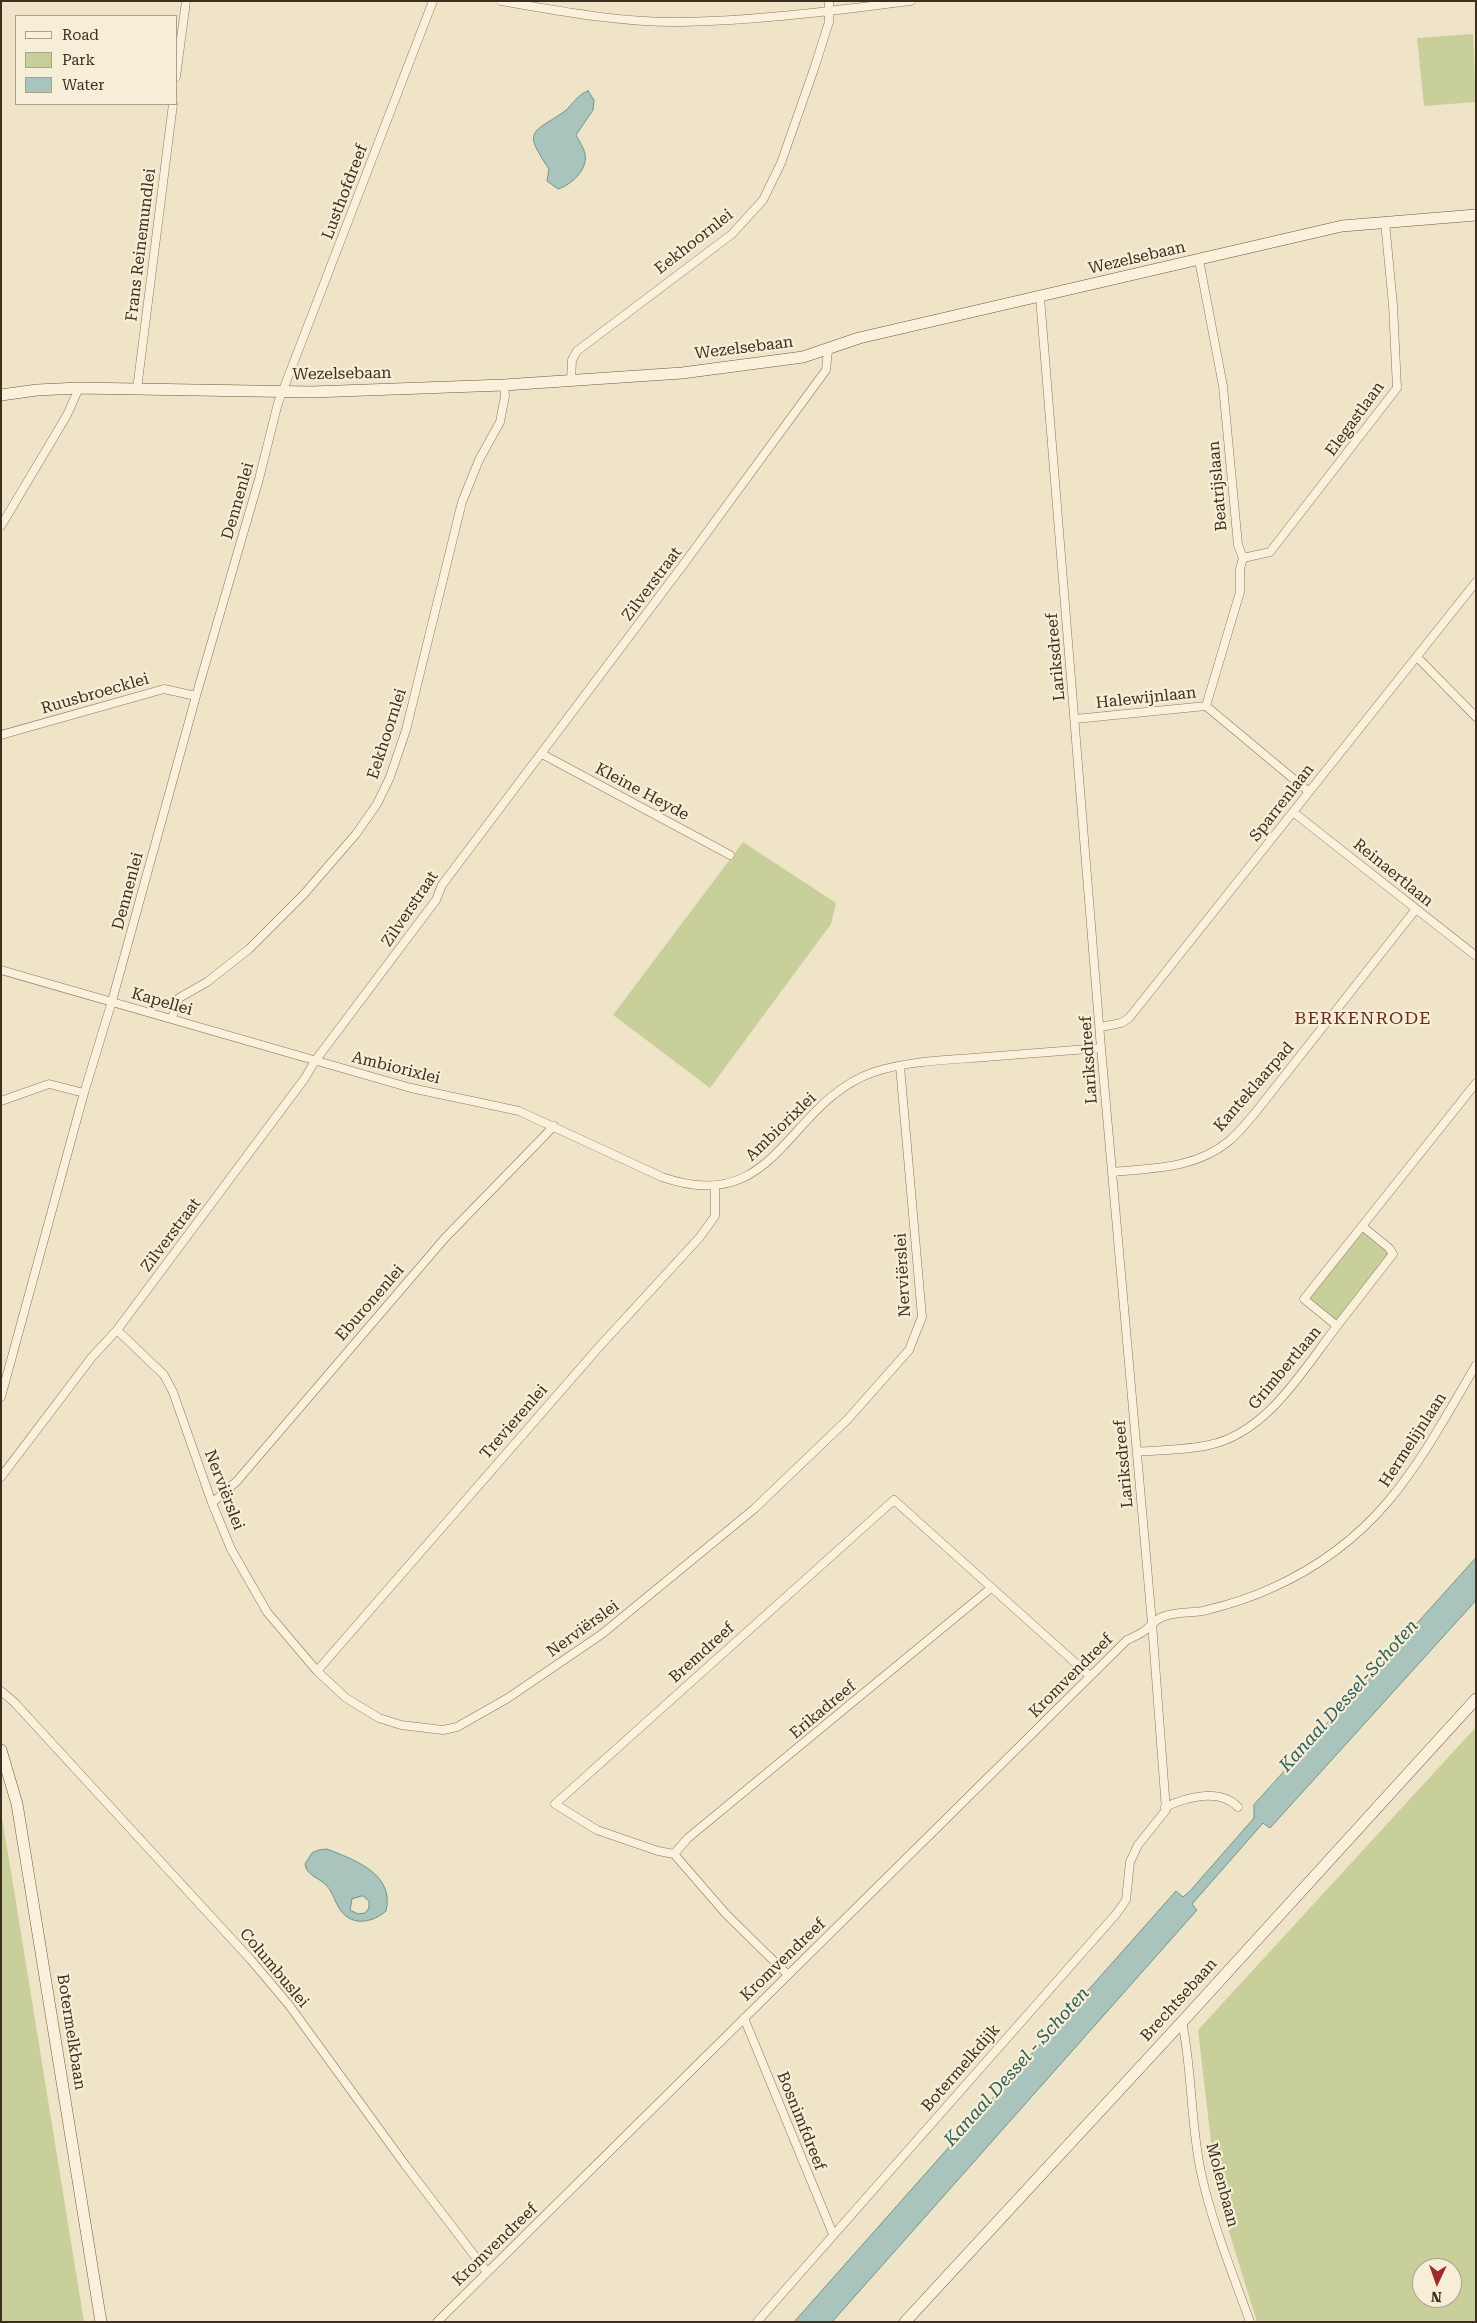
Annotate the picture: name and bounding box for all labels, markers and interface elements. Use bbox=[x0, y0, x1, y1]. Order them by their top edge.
legend bbox=[15, 15, 178, 105]
text: Road bbox=[62, 26, 99, 44]
text: Park bbox=[62, 51, 95, 69]
text: Water bbox=[62, 76, 104, 94]
street label: Lusthofdreef bbox=[318, 142, 372, 242]
street label: Frans Reinemundlei bbox=[122, 167, 160, 323]
street label: Eekhoornlei bbox=[651, 205, 737, 279]
street label: Wezelsebaan bbox=[1087, 237, 1187, 279]
street label: Wezelsebaan bbox=[694, 332, 794, 364]
street label: Wezelsebaan bbox=[292, 364, 392, 384]
street label: Elegastlaan bbox=[1322, 378, 1388, 460]
street label: Beatrijslaan bbox=[1204, 440, 1232, 532]
street label: Dennenlei bbox=[218, 460, 258, 542]
street label: Zilverstraat bbox=[618, 543, 686, 625]
street label: Lariksdreef bbox=[1043, 612, 1069, 702]
street label: Ruusbroecklei bbox=[39, 669, 151, 719]
street label: Halewijnlaan bbox=[1095, 683, 1197, 713]
street label: Eekhoornlei bbox=[363, 686, 411, 782]
street label: Kleine Heyde bbox=[592, 759, 692, 825]
street label: Sparrenlaan bbox=[1246, 760, 1318, 846]
street label: Reinaertlaan bbox=[1349, 835, 1437, 911]
street label: Dennenlei bbox=[108, 850, 148, 932]
street label: Zilverstraat bbox=[378, 867, 442, 951]
street label: Kapellei bbox=[129, 984, 195, 1020]
district label: BERKENRODE bbox=[1293, 1008, 1433, 1030]
street label: Lariksdreef bbox=[1076, 1015, 1102, 1105]
street label: Kanteklaarpad bbox=[1210, 1038, 1298, 1136]
street label: Ambiorixlei bbox=[350, 1048, 442, 1088]
street label: Ambiorixlei bbox=[742, 1089, 820, 1165]
street label: Zilverstraat bbox=[137, 1194, 205, 1276]
street label: Nerviërslei bbox=[891, 1232, 915, 1318]
street label: Eburonenlei bbox=[332, 1261, 408, 1345]
street label: Grimbertlaan bbox=[1245, 1322, 1325, 1414]
street label: Trevierenlei bbox=[476, 1381, 552, 1463]
street label: Hermelijnlaan bbox=[1375, 1389, 1451, 1491]
street label: Lariksdreef bbox=[1111, 1419, 1137, 1509]
street label: Nerviërslei bbox=[200, 1447, 248, 1533]
street label: Nerviërslei bbox=[543, 1596, 623, 1662]
water label: Kanaal Dessel-Schoten bbox=[1275, 1615, 1423, 1777]
street label: Bremdreef bbox=[666, 1619, 738, 1687]
street label: Kromvendreef bbox=[1025, 1630, 1117, 1722]
street label: Erikadreef bbox=[786, 1677, 860, 1743]
street label: Kromvendreef bbox=[736, 1915, 830, 2005]
street label: Columbuslei bbox=[235, 1925, 313, 2011]
street label: Brechtsebaan bbox=[1137, 1955, 1221, 2045]
street label: Botermelkbaan bbox=[52, 1973, 90, 2091]
water label: Kanaal Dessel - Schoten bbox=[940, 1983, 1094, 2151]
street label: Botermelkdijk bbox=[918, 2020, 1004, 2116]
street label: Bosnimfdreef bbox=[772, 2069, 830, 2173]
street label: Molenbaan bbox=[1202, 2141, 1242, 2229]
street label: Kromvendreef bbox=[448, 2200, 542, 2290]
north arrow bbox=[1412, 2258, 1462, 2308]
text: N bbox=[1430, 2289, 1442, 2305]

